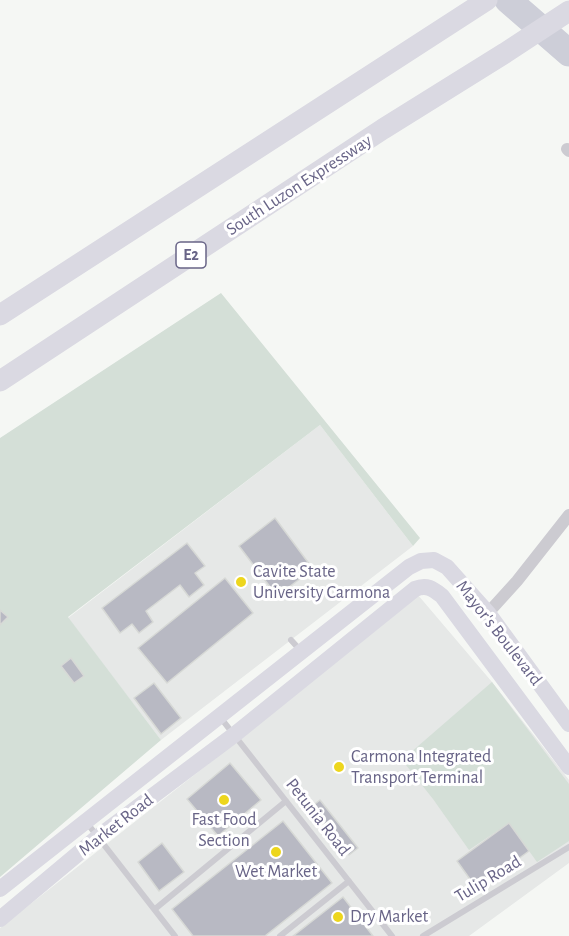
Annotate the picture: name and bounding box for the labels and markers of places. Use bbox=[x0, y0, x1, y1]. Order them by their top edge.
place label: Cavite State University Carmona bbox=[253, 561, 390, 604]
marker: Cavite State University Carmona bbox=[234, 575, 248, 589]
place label: Carmona Integrated Transport Terminal bbox=[351, 746, 491, 789]
marker: Carmona Integrated Transport Terminal bbox=[332, 760, 346, 774]
marker: Fast Food Section bbox=[217, 793, 231, 807]
place label: Fast Food Section bbox=[191, 809, 257, 852]
marker: Wet Market bbox=[269, 845, 283, 859]
place label: Wet Market bbox=[235, 861, 317, 883]
place label: Dry Market bbox=[350, 906, 428, 928]
marker: Dry Market bbox=[331, 910, 345, 924]

